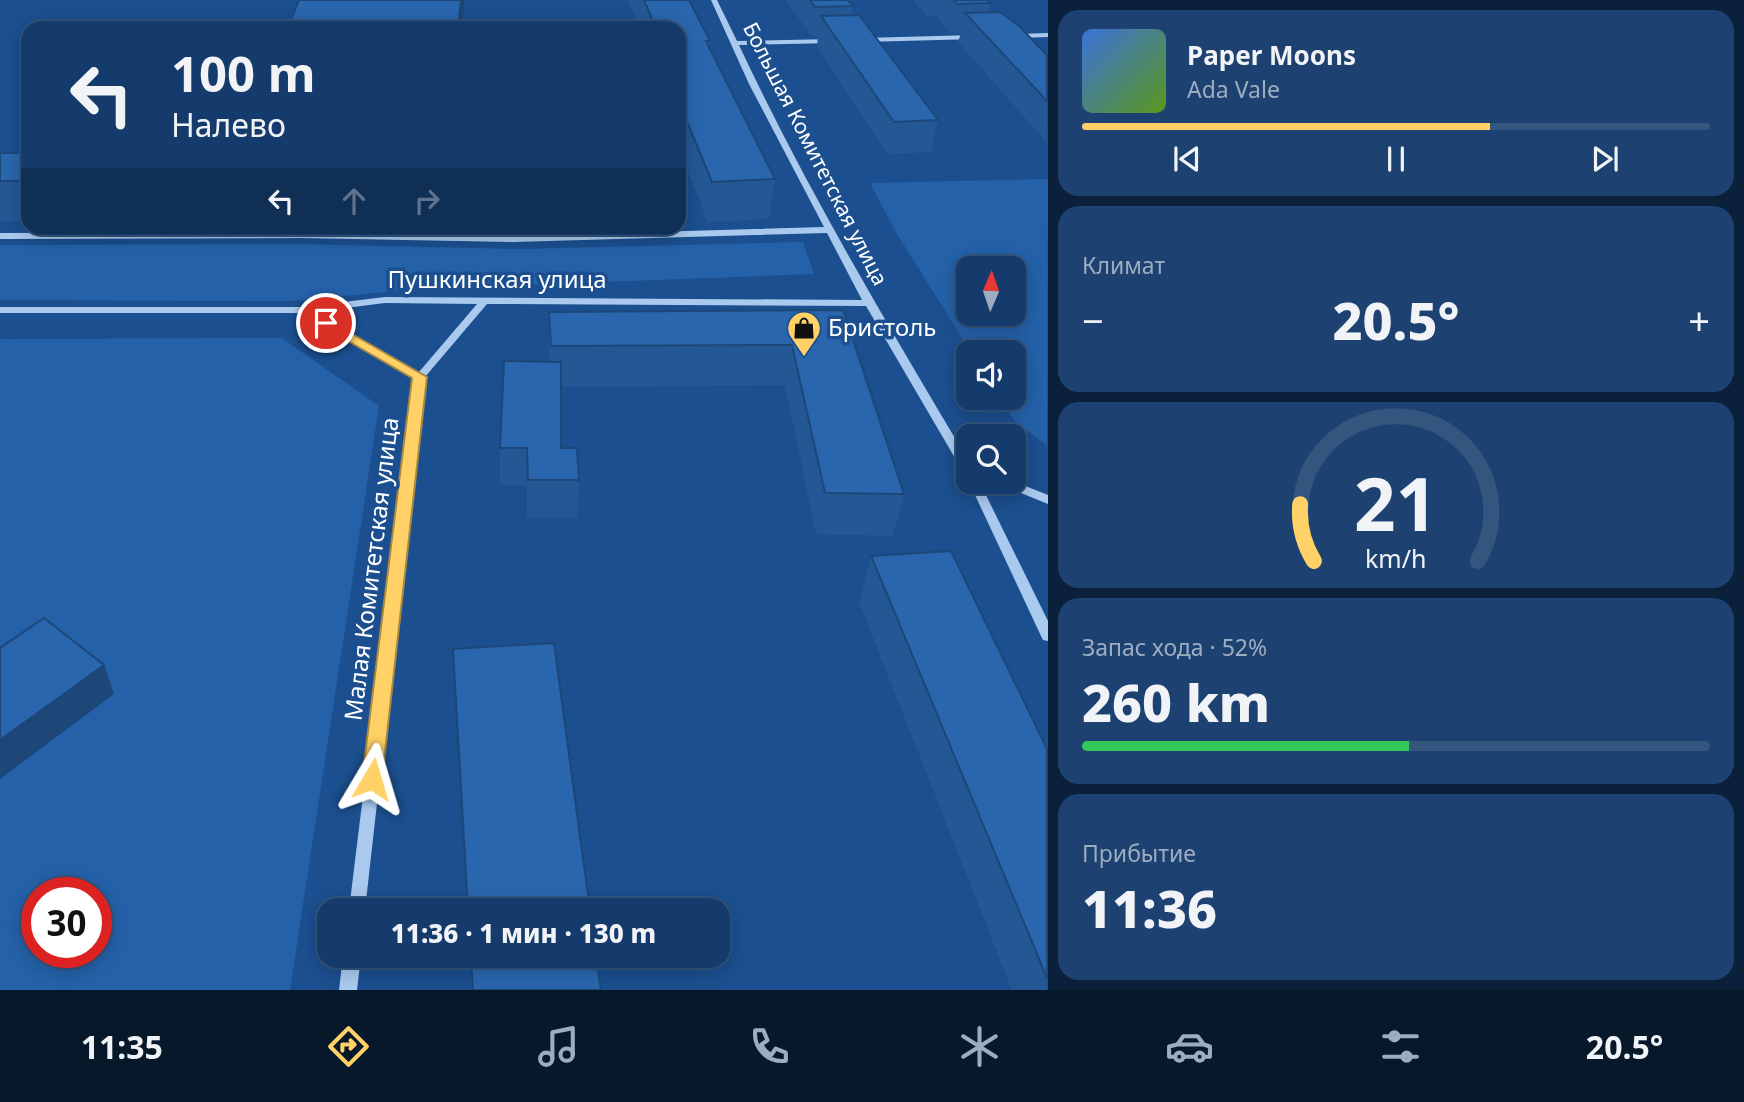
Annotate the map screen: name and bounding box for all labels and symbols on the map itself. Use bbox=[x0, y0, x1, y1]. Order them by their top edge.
street label: Большая Комитетская улица bbox=[737, 17, 895, 290]
north arrow bbox=[956, 256, 1026, 326]
street label: Пушкинская улица bbox=[387, 262, 607, 295]
pin bbox=[296, 293, 356, 353]
shop icon: Бристоль bbox=[785, 309, 823, 358]
place label: Бристоль bbox=[828, 310, 936, 343]
street label: Малая Комитетская улица bbox=[336, 415, 405, 722]
position arrow bbox=[335, 742, 409, 816]
speed limit sign: 30 bbox=[21, 877, 112, 968]

